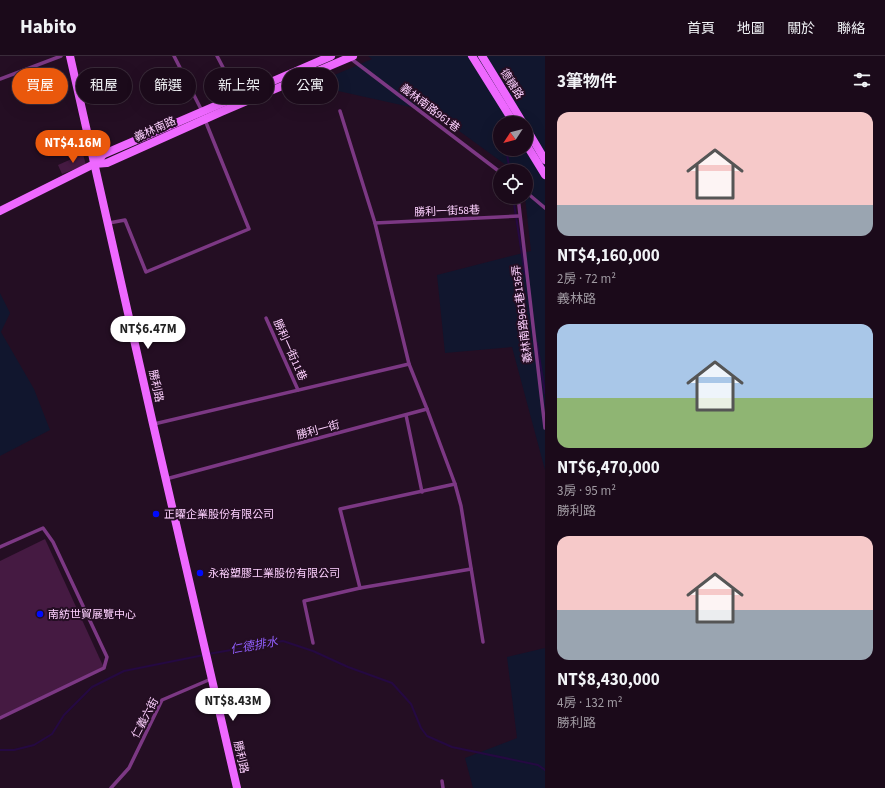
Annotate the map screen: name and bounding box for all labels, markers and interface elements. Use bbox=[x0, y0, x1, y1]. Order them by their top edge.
text: Habito bbox=[20, 14, 76, 41]
text: 首頁 bbox=[687, 19, 715, 39]
text: 地圖 bbox=[737, 19, 765, 39]
text: 關於 bbox=[787, 19, 815, 39]
text: 聯絡 bbox=[837, 19, 865, 39]
street label: 德糖路 bbox=[497, 66, 527, 102]
chip: 買屋 bbox=[12, 68, 68, 104]
chip: 租屋 bbox=[76, 68, 132, 104]
chip: 篩選 bbox=[140, 68, 196, 104]
chip: 新上架 bbox=[204, 68, 274, 104]
chip: 公寓 bbox=[282, 68, 338, 104]
icon: filters bbox=[851, 69, 873, 91]
text: 3筆物件 bbox=[557, 70, 617, 94]
street label: 義林南路961巷 bbox=[397, 81, 463, 135]
street label: 義林南路 bbox=[132, 113, 178, 145]
north arrow bbox=[493, 116, 533, 156]
map controls bbox=[493, 116, 533, 204]
pin: NT$4.16M bbox=[32, 130, 114, 164]
text: NT$4.16M bbox=[44, 134, 102, 152]
icon: home bbox=[679, 138, 751, 210]
button: locate bbox=[493, 164, 533, 204]
street label: 勝利一街58巷 bbox=[414, 202, 480, 220]
text: NT$4,160,000 bbox=[557, 244, 660, 268]
street label: 義林南路961巷136弄 bbox=[509, 264, 535, 364]
text: 2房 · 72 m² bbox=[557, 270, 616, 288]
text: 義林路 bbox=[557, 290, 596, 308]
pin: NT$6.47M bbox=[107, 316, 189, 350]
street label: 勝利一街11巷 bbox=[270, 317, 310, 383]
text: NT$6.47M bbox=[119, 320, 177, 338]
icon: home bbox=[679, 350, 751, 422]
street label: 勝利路 bbox=[145, 368, 167, 404]
street label: 勝利一街 bbox=[295, 417, 341, 443]
text: NT$6,470,000 bbox=[557, 456, 660, 480]
text: 3房 · 95 m² bbox=[557, 482, 616, 500]
text: 勝利路 bbox=[557, 502, 596, 520]
place label: 正曜企業股份有限公司 bbox=[164, 507, 274, 522]
marker: 正曜企業股份有限公司 bbox=[151, 509, 161, 519]
icon: home bbox=[679, 562, 751, 634]
place label: 永裕塑膠工業股份有限公司 bbox=[208, 566, 340, 581]
marker: 永裕塑膠工業股份有限公司 bbox=[195, 568, 205, 578]
place label: 南紡世貿展覽中心 bbox=[48, 607, 136, 622]
marker: 南紡世貿展覽中心 bbox=[35, 609, 45, 619]
water label: 仁德排水 bbox=[229, 633, 280, 659]
text: NT$8,430,000 bbox=[557, 668, 660, 692]
pin: NT$8.43M bbox=[192, 688, 274, 722]
text: NT$8.43M bbox=[204, 692, 262, 710]
text: 4房 · 132 m² bbox=[557, 694, 622, 712]
street label: 仁義六街 bbox=[128, 695, 162, 741]
text: 勝利路 bbox=[557, 714, 596, 732]
street label: 勝利路 bbox=[230, 739, 252, 775]

